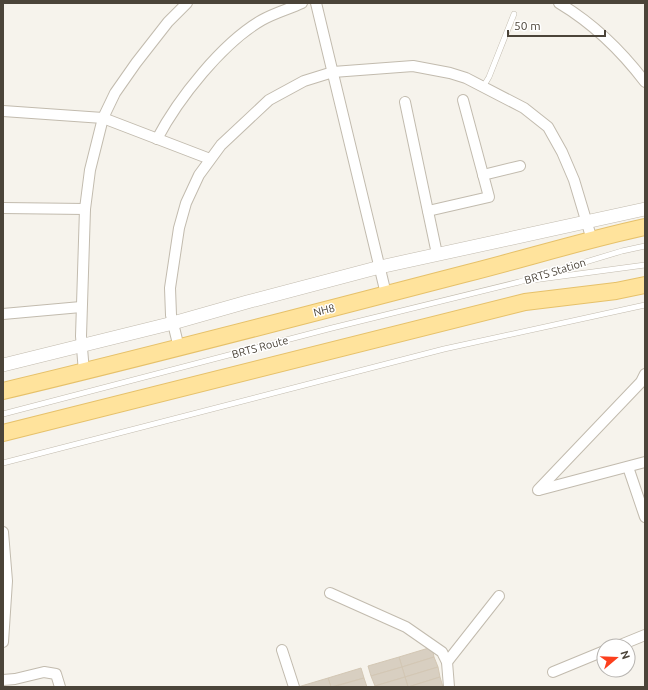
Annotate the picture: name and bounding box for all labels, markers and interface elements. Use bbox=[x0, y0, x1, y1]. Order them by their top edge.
scale bar bbox=[508, 12, 605, 38]
text: 50 m bbox=[514, 19, 541, 32]
street label: BRTS Station bbox=[523, 256, 587, 286]
street label: NH8 bbox=[312, 302, 336, 318]
street label: BRTS Route bbox=[230, 334, 290, 360]
north arrow bbox=[596, 638, 636, 678]
text: N bbox=[618, 649, 632, 661]

